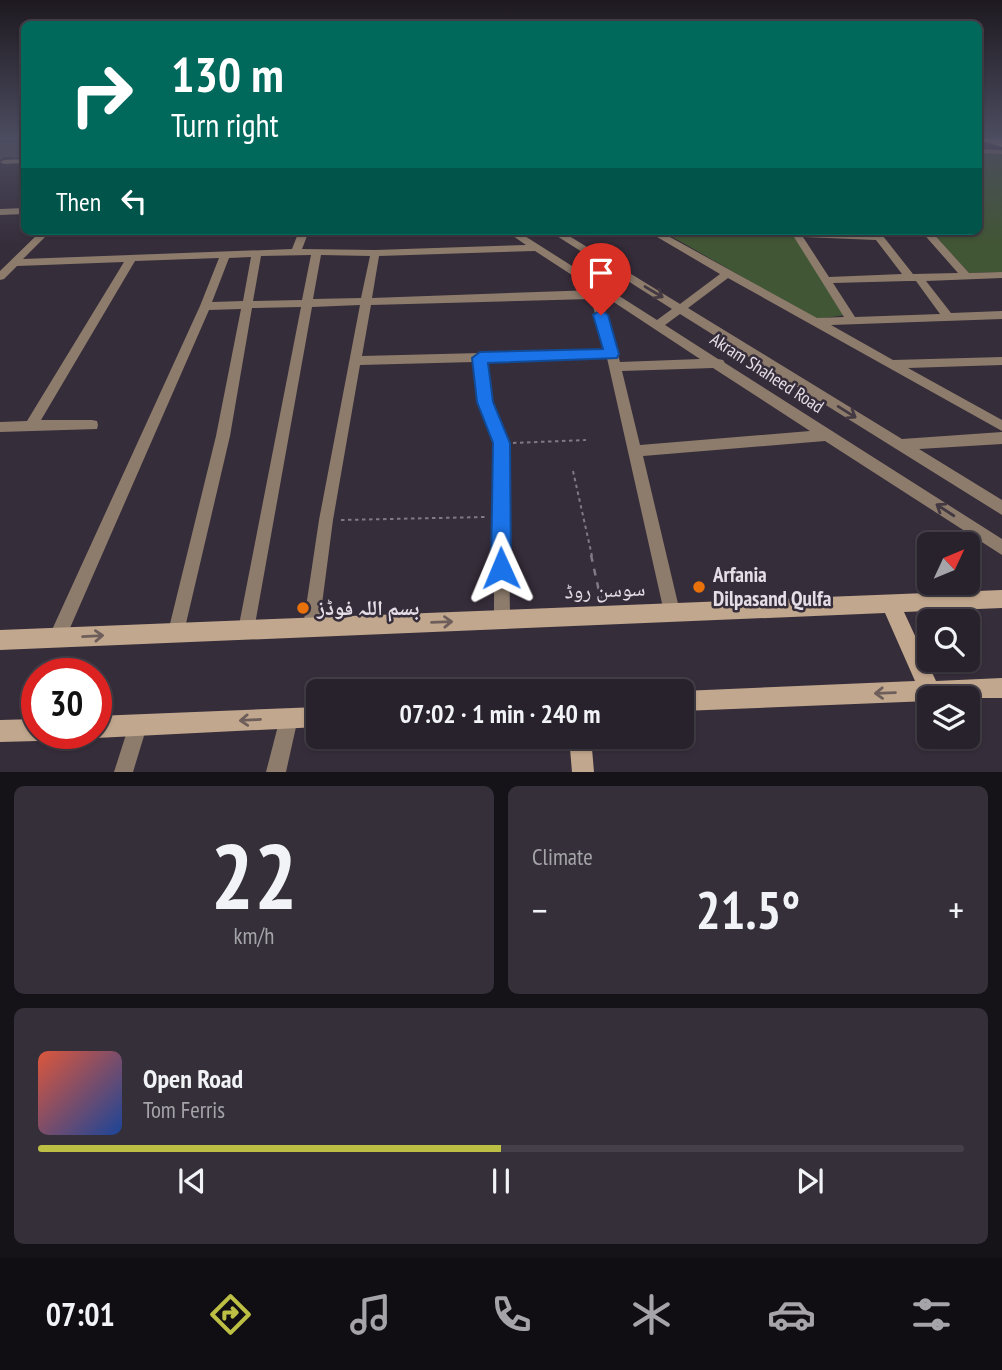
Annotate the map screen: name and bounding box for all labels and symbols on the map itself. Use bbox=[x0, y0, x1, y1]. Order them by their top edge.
pin bbox=[571, 243, 631, 315]
one-way arrow bbox=[643, 285, 663, 299]
street label: Akram Shaheed Road bbox=[706, 327, 828, 418]
one-way arrow bbox=[837, 405, 857, 419]
one-way arrow bbox=[936, 503, 955, 518]
position arrow bbox=[464, 531, 538, 605]
north arrow bbox=[917, 532, 980, 595]
place label: Arfania Dilpasand Qulfa bbox=[712, 561, 832, 612]
street label: سوسن روڈ bbox=[564, 575, 646, 604]
marker: Arfania Dilpasand Qulfa bbox=[691, 579, 707, 595]
place label: بسم اللہ فوڈز bbox=[316, 594, 419, 622]
marker: بسم اللہ فوڈز bbox=[295, 600, 311, 616]
one-way arrow bbox=[431, 615, 454, 628]
one-way arrow bbox=[81, 630, 104, 643]
speed limit sign: 30 bbox=[21, 658, 112, 749]
one-way arrow bbox=[874, 686, 897, 699]
one-way arrow bbox=[239, 714, 262, 727]

